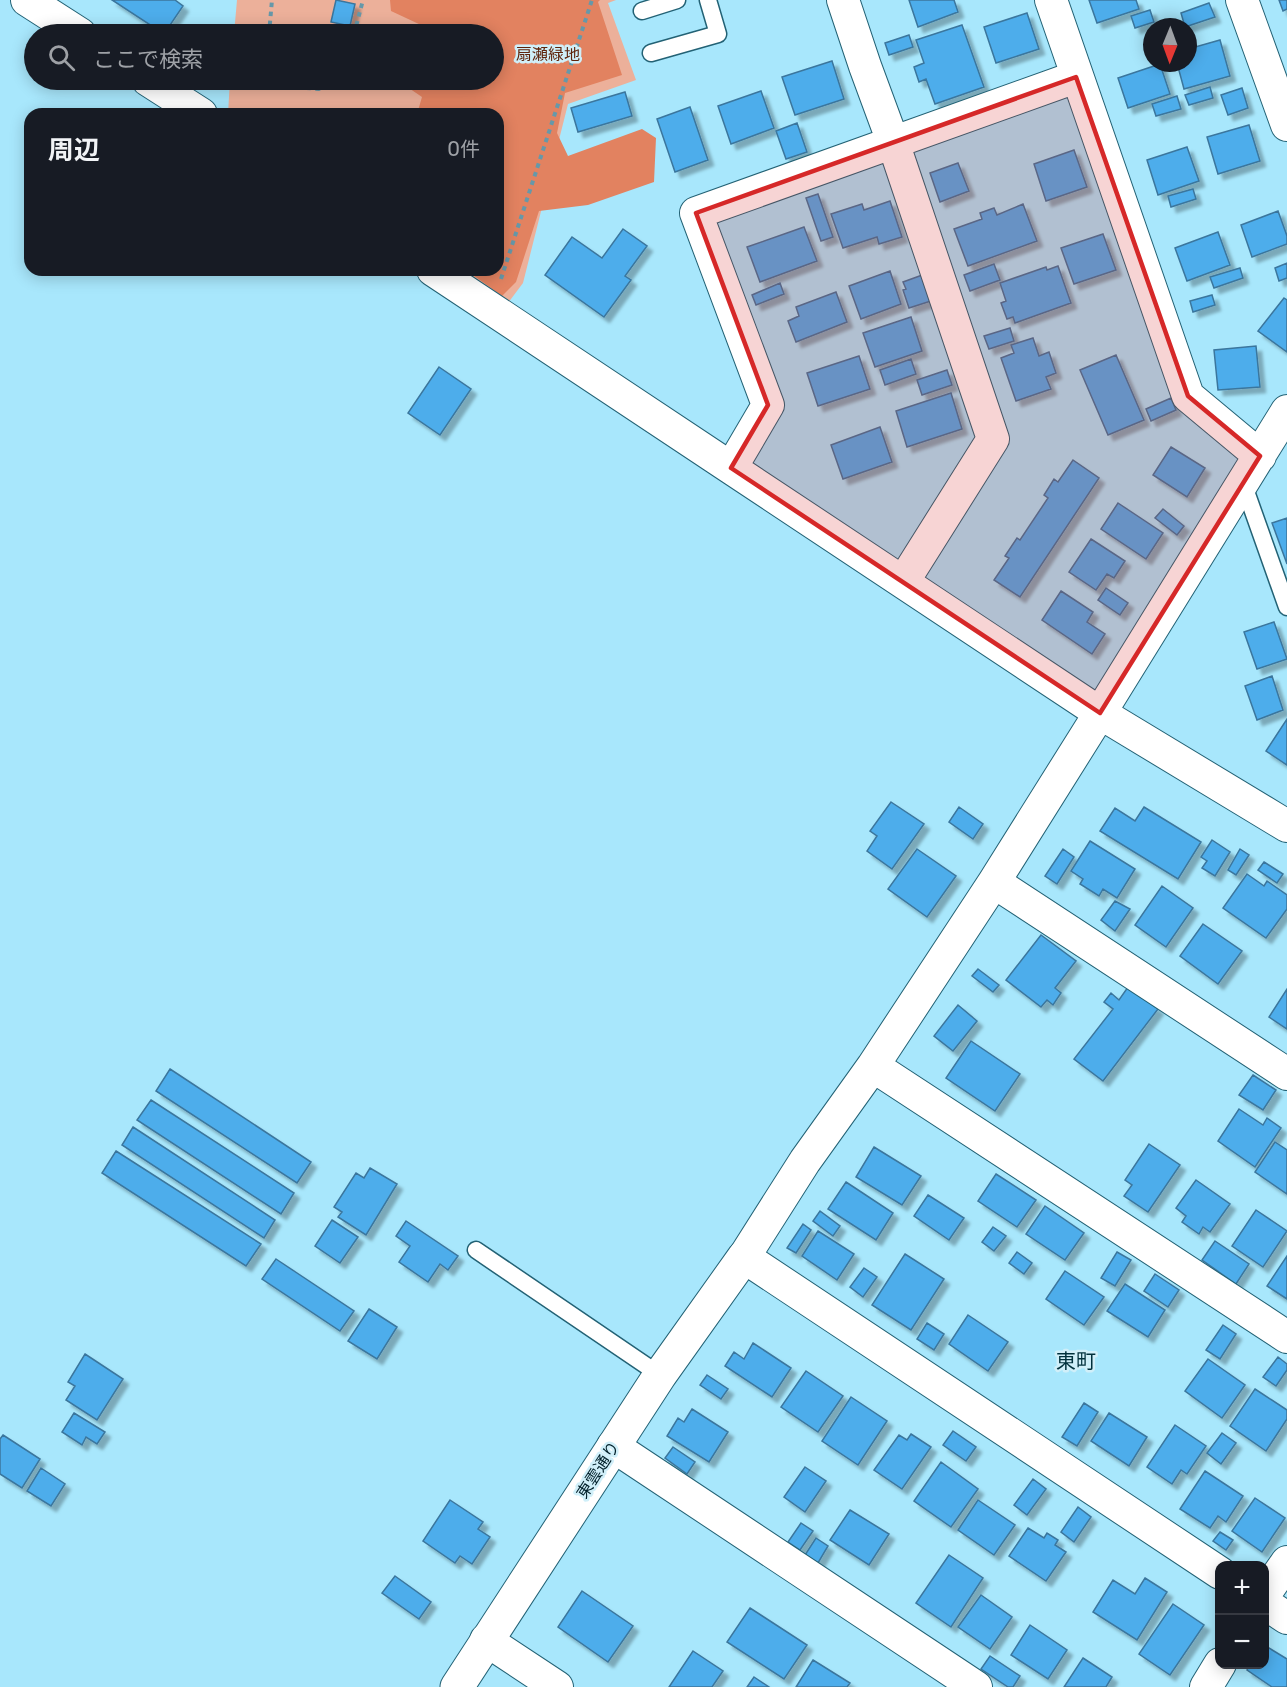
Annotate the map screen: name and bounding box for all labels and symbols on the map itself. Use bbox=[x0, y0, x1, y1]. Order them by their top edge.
north arrow bbox=[1143, 18, 1197, 72]
park label: 扇瀬緑地 bbox=[516, 45, 580, 64]
district label: 東町 bbox=[1056, 1349, 1096, 1373]
street label: 東雲通り bbox=[573, 1438, 623, 1502]

